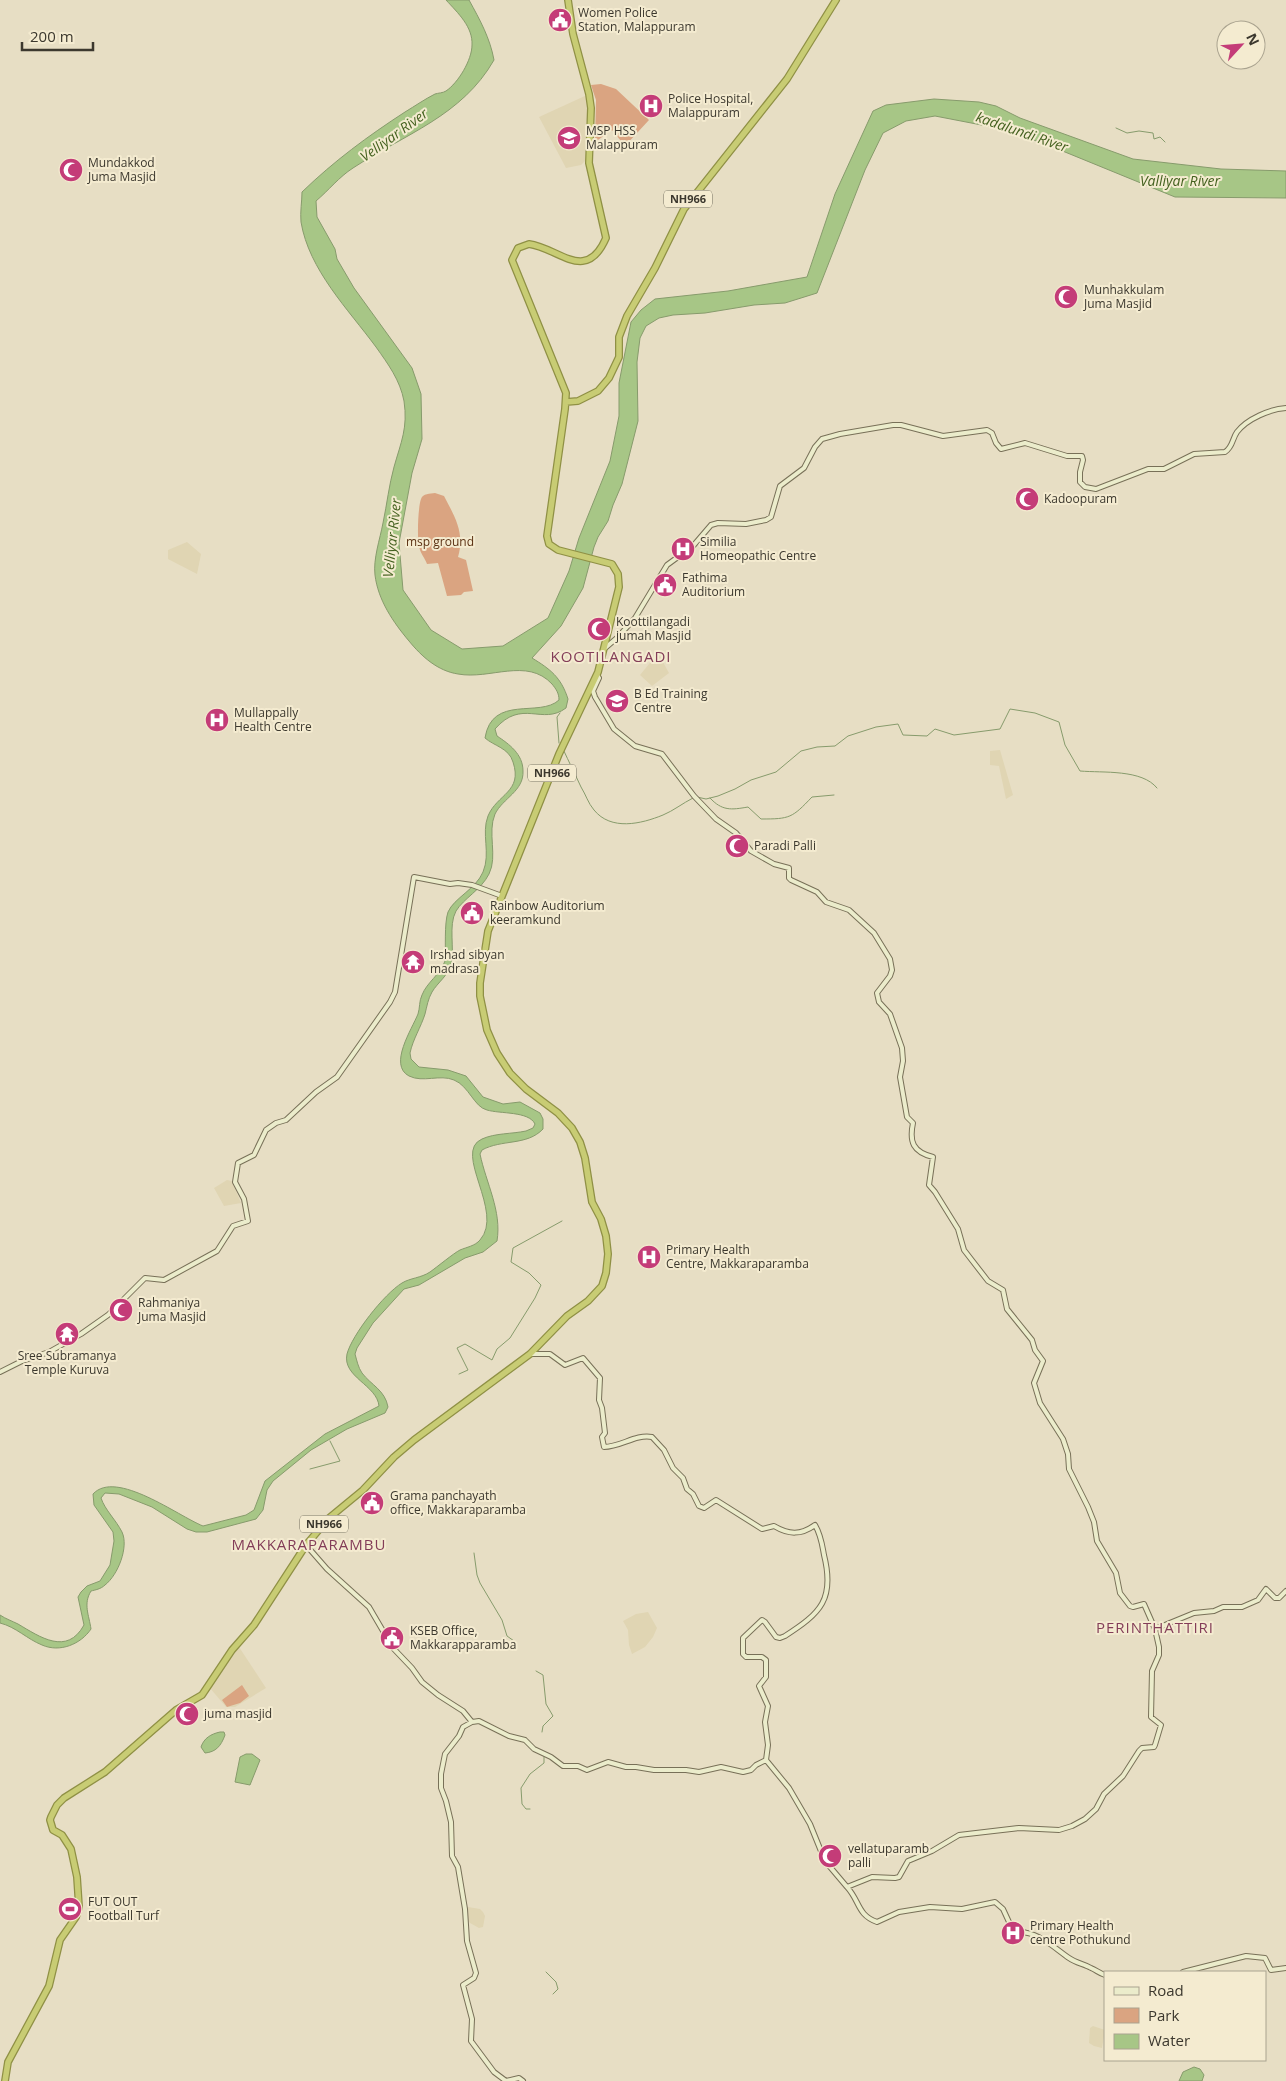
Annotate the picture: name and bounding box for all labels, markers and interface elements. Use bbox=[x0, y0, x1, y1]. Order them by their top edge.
place label: Women Police Station, Malappuram bbox=[578, 4, 696, 35]
public building icon: Women Police Station, Malappuram bbox=[547, 7, 573, 33]
scale bar bbox=[22, 20, 94, 52]
north arrow bbox=[1216, 20, 1266, 70]
text: 200 m bbox=[30, 26, 74, 46]
text: N bbox=[1242, 30, 1264, 48]
place label: Police Hospital, Malappuram bbox=[668, 90, 753, 121]
hospital icon: Police Hospital, Malappuram bbox=[638, 93, 664, 119]
water label: Velliyar River bbox=[356, 103, 432, 166]
water label: kadalundi River bbox=[974, 107, 1071, 156]
place label: MSP HSS Malappuram bbox=[586, 122, 658, 153]
school or university icon: MSP HSS Malappuram bbox=[556, 125, 582, 151]
place label: Mundakkod Juma Masjid bbox=[87, 154, 156, 185]
mosque icon: Mundakkod Juma Masjid bbox=[58, 157, 84, 183]
water label: Valliyar River bbox=[1140, 171, 1221, 190]
road number: NH966 bbox=[664, 190, 712, 208]
place label: Munhakkulam Juma Masjid bbox=[1083, 281, 1164, 312]
mosque icon: Munhakkulam Juma Masjid bbox=[1053, 284, 1079, 310]
mosque icon: Kadoopuram bbox=[1014, 486, 1040, 512]
place label: Kadoopuram bbox=[1044, 490, 1117, 507]
water label: Velliyar River bbox=[378, 497, 405, 578]
park label: msp ground bbox=[406, 533, 474, 550]
place label: Similia Homeopathic Centre bbox=[700, 533, 817, 564]
hospital icon: Similia Homeopathic Centre bbox=[670, 536, 696, 562]
place label: Fathima Auditorium bbox=[682, 569, 745, 600]
public building icon: Fathima Auditorium bbox=[652, 572, 678, 598]
place label: Koottilangadi jumah Masjid bbox=[615, 613, 691, 644]
mosque icon: Koottilangadi jumah Masjid bbox=[586, 616, 612, 642]
district label: KOOTILANGADI bbox=[550, 646, 672, 666]
place label: B Ed Training Centre bbox=[634, 685, 708, 716]
school or university icon: B Ed Training Centre bbox=[604, 688, 630, 714]
place label: Mullappally Health Centre bbox=[234, 704, 312, 735]
hospital icon: Mullappally Health Centre bbox=[204, 707, 230, 733]
road number: NH966 bbox=[528, 764, 576, 781]
mosque icon: Paradi Palli bbox=[724, 833, 750, 859]
place label: Paradi Palli bbox=[754, 837, 816, 854]
place label: Rainbow Auditorium keeramkund bbox=[490, 897, 605, 928]
public building icon: Rainbow Auditorium keeramkund bbox=[459, 900, 485, 926]
place label: Irshad sibyan madrasa bbox=[430, 946, 505, 977]
temple icon: Irshad sibyan madrasa bbox=[400, 949, 426, 975]
place label: Primary Health Centre, Makkaraparamba bbox=[666, 1241, 809, 1272]
hospital icon: Primary Health Centre, Makkaraparamba bbox=[636, 1244, 662, 1270]
place label: Rahmaniya Juma Masjid bbox=[137, 1294, 206, 1325]
mosque icon: Rahmaniya Juma Masjid bbox=[108, 1297, 134, 1323]
temple icon: Sree Subramanya Temple Kuruva bbox=[54, 1321, 80, 1347]
place label: Sree Subramanya Temple Kuruva bbox=[18, 1347, 116, 1378]
place label: Grama panchayath office, Makkaraparamba bbox=[390, 1487, 526, 1518]
public building icon: Grama panchayath office, Makkaraparamba bbox=[359, 1490, 385, 1516]
road number: NH966 bbox=[300, 1516, 348, 1532]
district label: MAKKARAPARAMBU bbox=[232, 1534, 386, 1554]
district label: PERINTHATTIRI bbox=[1096, 1617, 1214, 1637]
place label: KSEB Office, Makkarapparamba bbox=[410, 1622, 516, 1653]
public building icon: KSEB Office, Makkarapparamba bbox=[379, 1625, 405, 1651]
mosque icon: juma masjid bbox=[174, 1701, 200, 1727]
place label: juma masjid bbox=[203, 1705, 272, 1722]
place label: vellatuparamb palli bbox=[848, 1840, 929, 1871]
mosque icon: vellatuparamb palli bbox=[817, 1843, 843, 1869]
place label: FUT OUT Football Turf bbox=[88, 1893, 160, 1924]
sports icon: FUT OUT Football Turf bbox=[57, 1896, 83, 1922]
place label: Primary Health centre Pothukund bbox=[1030, 1917, 1131, 1948]
hospital icon: Primary Health centre Pothukund bbox=[1000, 1920, 1026, 1946]
legend bbox=[1104, 1971, 1266, 2061]
text: Road bbox=[1148, 1980, 1184, 2000]
text: Park bbox=[1148, 2005, 1179, 2025]
text: Water bbox=[1148, 2030, 1190, 2050]

